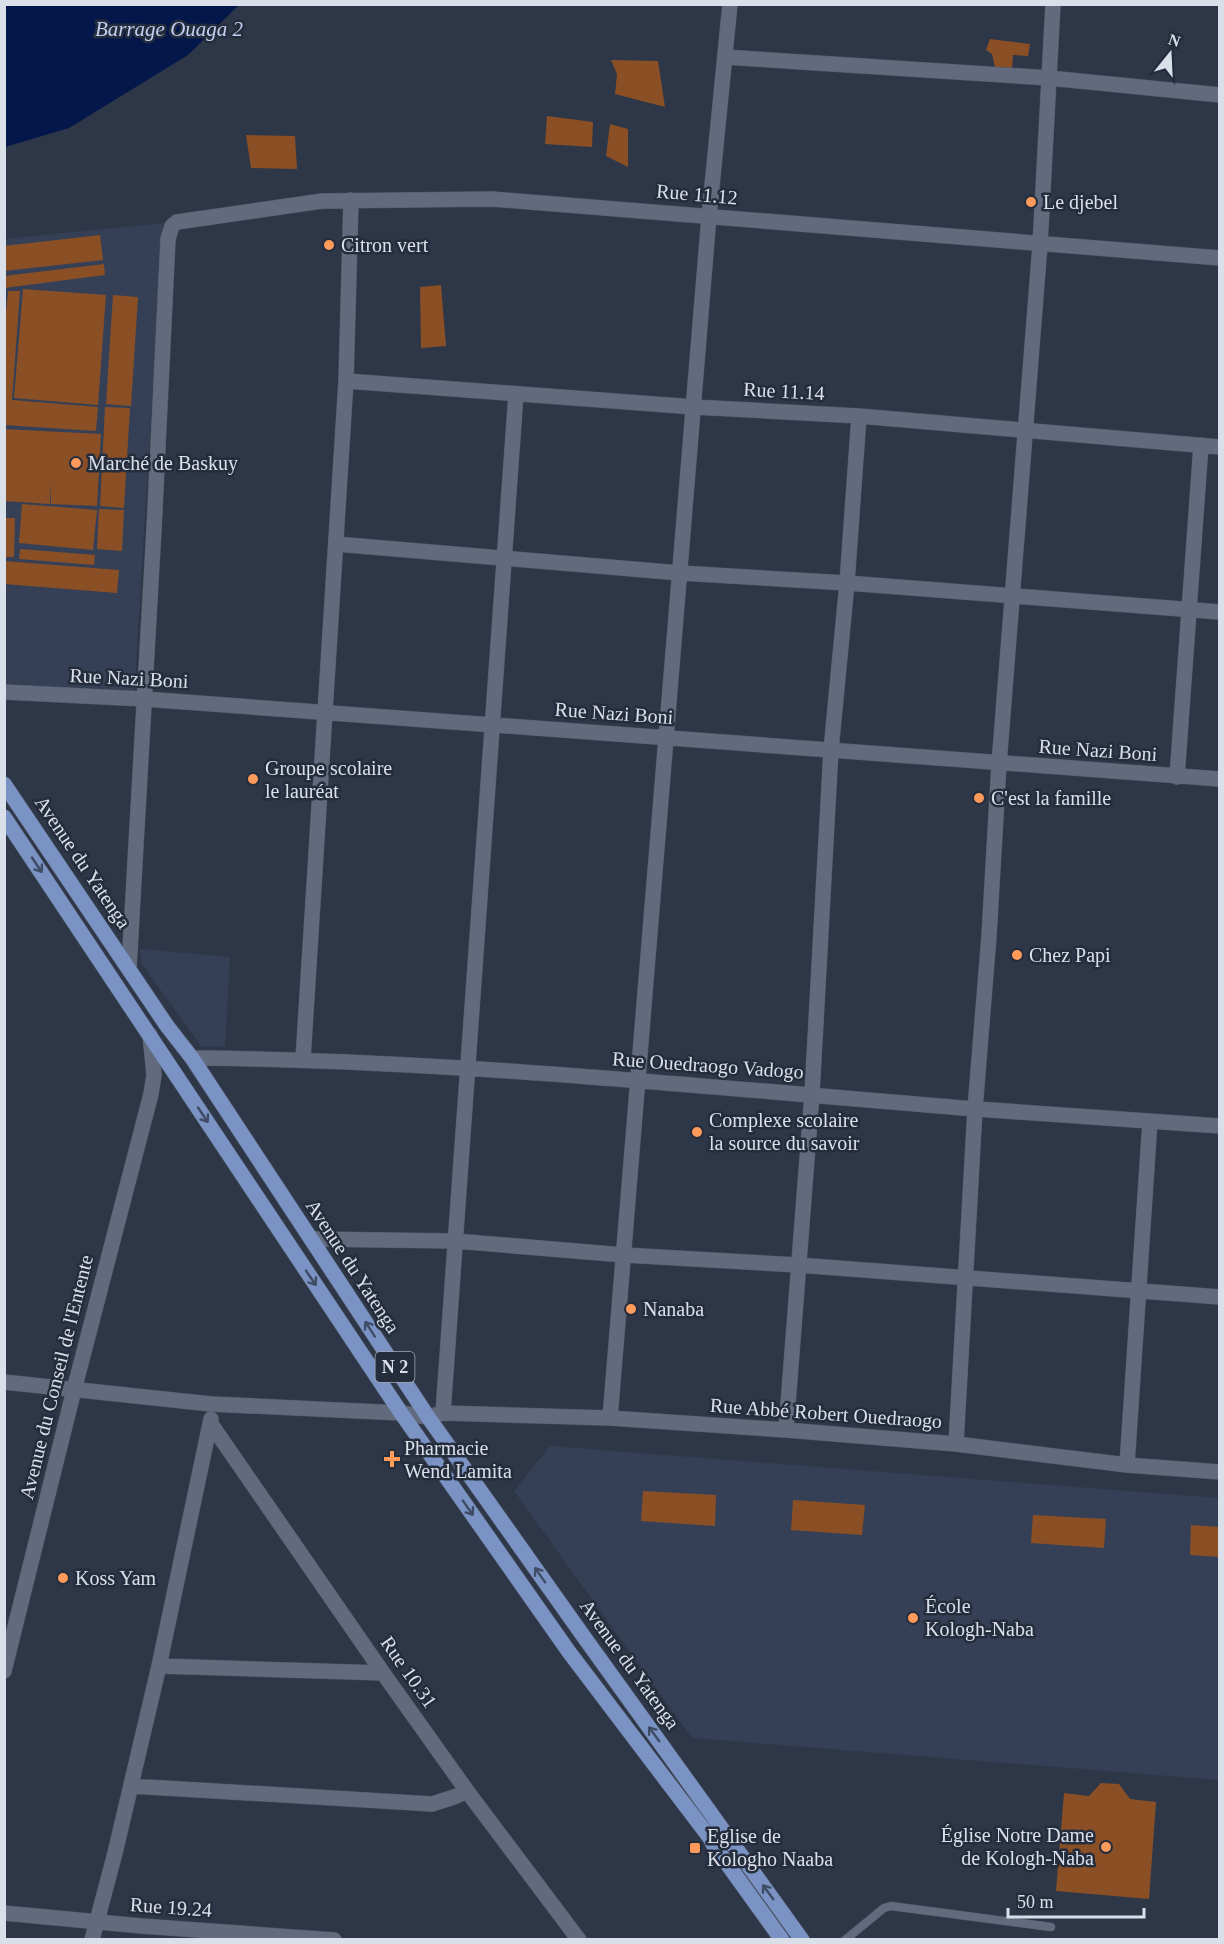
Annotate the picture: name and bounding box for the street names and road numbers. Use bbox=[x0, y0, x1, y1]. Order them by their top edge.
street label: Rue 11.12 bbox=[655, 179, 739, 209]
street label: Rue 11.14 bbox=[743, 378, 825, 404]
street label: Rue Nazi Boni bbox=[69, 664, 189, 692]
street label: Rue Nazi Boni bbox=[554, 698, 674, 728]
street label: Rue Nazi Boni bbox=[1038, 735, 1158, 765]
street label: Avenue du Yatenga bbox=[30, 792, 135, 933]
street label: Rue Ouedraogo Vadogo bbox=[611, 1047, 804, 1084]
street label: Avenue du Yatenga bbox=[301, 1195, 404, 1337]
street label: Avenue du Conseil de l'Entente bbox=[15, 1252, 97, 1501]
road number: N 2 bbox=[376, 1352, 414, 1382]
street label: Rue Abbé Robert Ouedraogo bbox=[709, 1394, 943, 1433]
street label: Avenue du Yatenga bbox=[575, 1595, 684, 1734]
street label: Rue 10.31 bbox=[376, 1632, 442, 1712]
street label: Rue 19.24 bbox=[129, 1893, 213, 1921]

